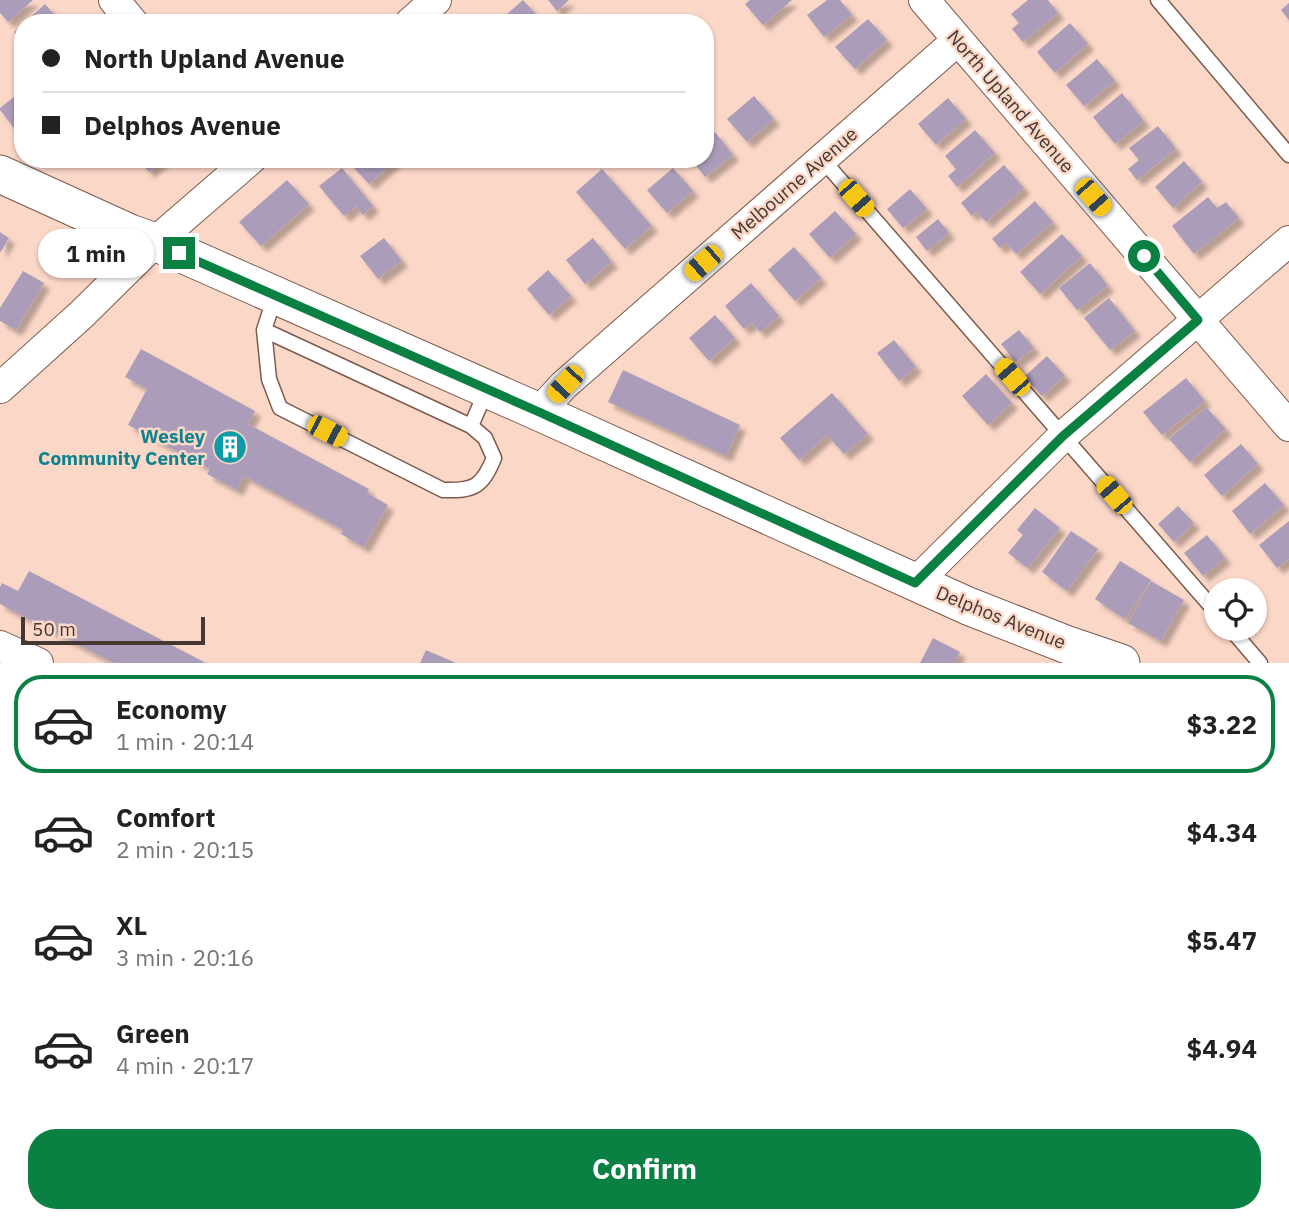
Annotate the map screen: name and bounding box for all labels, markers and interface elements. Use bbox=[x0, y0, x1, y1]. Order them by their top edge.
street label: North Upland Avenue bbox=[942, 24, 1080, 178]
text: North Upland Avenue bbox=[84, 41, 345, 75]
text: Delphos Avenue bbox=[84, 108, 281, 142]
street label: Melbourne Avenue bbox=[726, 122, 862, 244]
car bbox=[1072, 174, 1115, 220]
car bbox=[835, 175, 878, 221]
callout: 1 min bbox=[39, 229, 154, 278]
route end bbox=[163, 237, 195, 269]
text: 1 min bbox=[66, 238, 126, 268]
route start bbox=[1128, 240, 1160, 272]
car bbox=[681, 241, 726, 285]
car bbox=[991, 354, 1034, 400]
car bbox=[543, 361, 588, 407]
car bbox=[304, 412, 351, 450]
place label: Wesley Community Center bbox=[38, 424, 206, 470]
building icon: Wesley Community Center bbox=[211, 428, 249, 466]
car bbox=[1093, 472, 1136, 518]
map controls bbox=[1204, 578, 1267, 641]
button: locate bbox=[1204, 578, 1267, 641]
street label: Delphos Avenue bbox=[933, 580, 1069, 654]
scale bar bbox=[21, 614, 205, 646]
text: 50 m bbox=[32, 617, 76, 641]
text: Economy bbox=[116, 692, 227, 726]
icon: car bbox=[32, 693, 95, 756]
text: $3.22 bbox=[1187, 707, 1257, 741]
text: 1 min · 20:14 bbox=[116, 726, 254, 756]
text: Comfort bbox=[116, 800, 215, 834]
icon: car bbox=[32, 801, 95, 864]
text: $4.34 bbox=[1187, 815, 1257, 849]
text: 2 min · 20:15 bbox=[116, 834, 254, 864]
text: XL bbox=[116, 908, 147, 942]
icon: car bbox=[32, 909, 95, 972]
text: $5.47 bbox=[1187, 923, 1257, 957]
text: 3 min · 20:16 bbox=[116, 942, 254, 972]
text: Green bbox=[116, 1016, 190, 1050]
icon: car bbox=[32, 1017, 95, 1080]
text: $4.94 bbox=[1187, 1031, 1257, 1065]
text: 4 min · 20:17 bbox=[116, 1050, 254, 1080]
button: Confirm bbox=[28, 1129, 1261, 1209]

